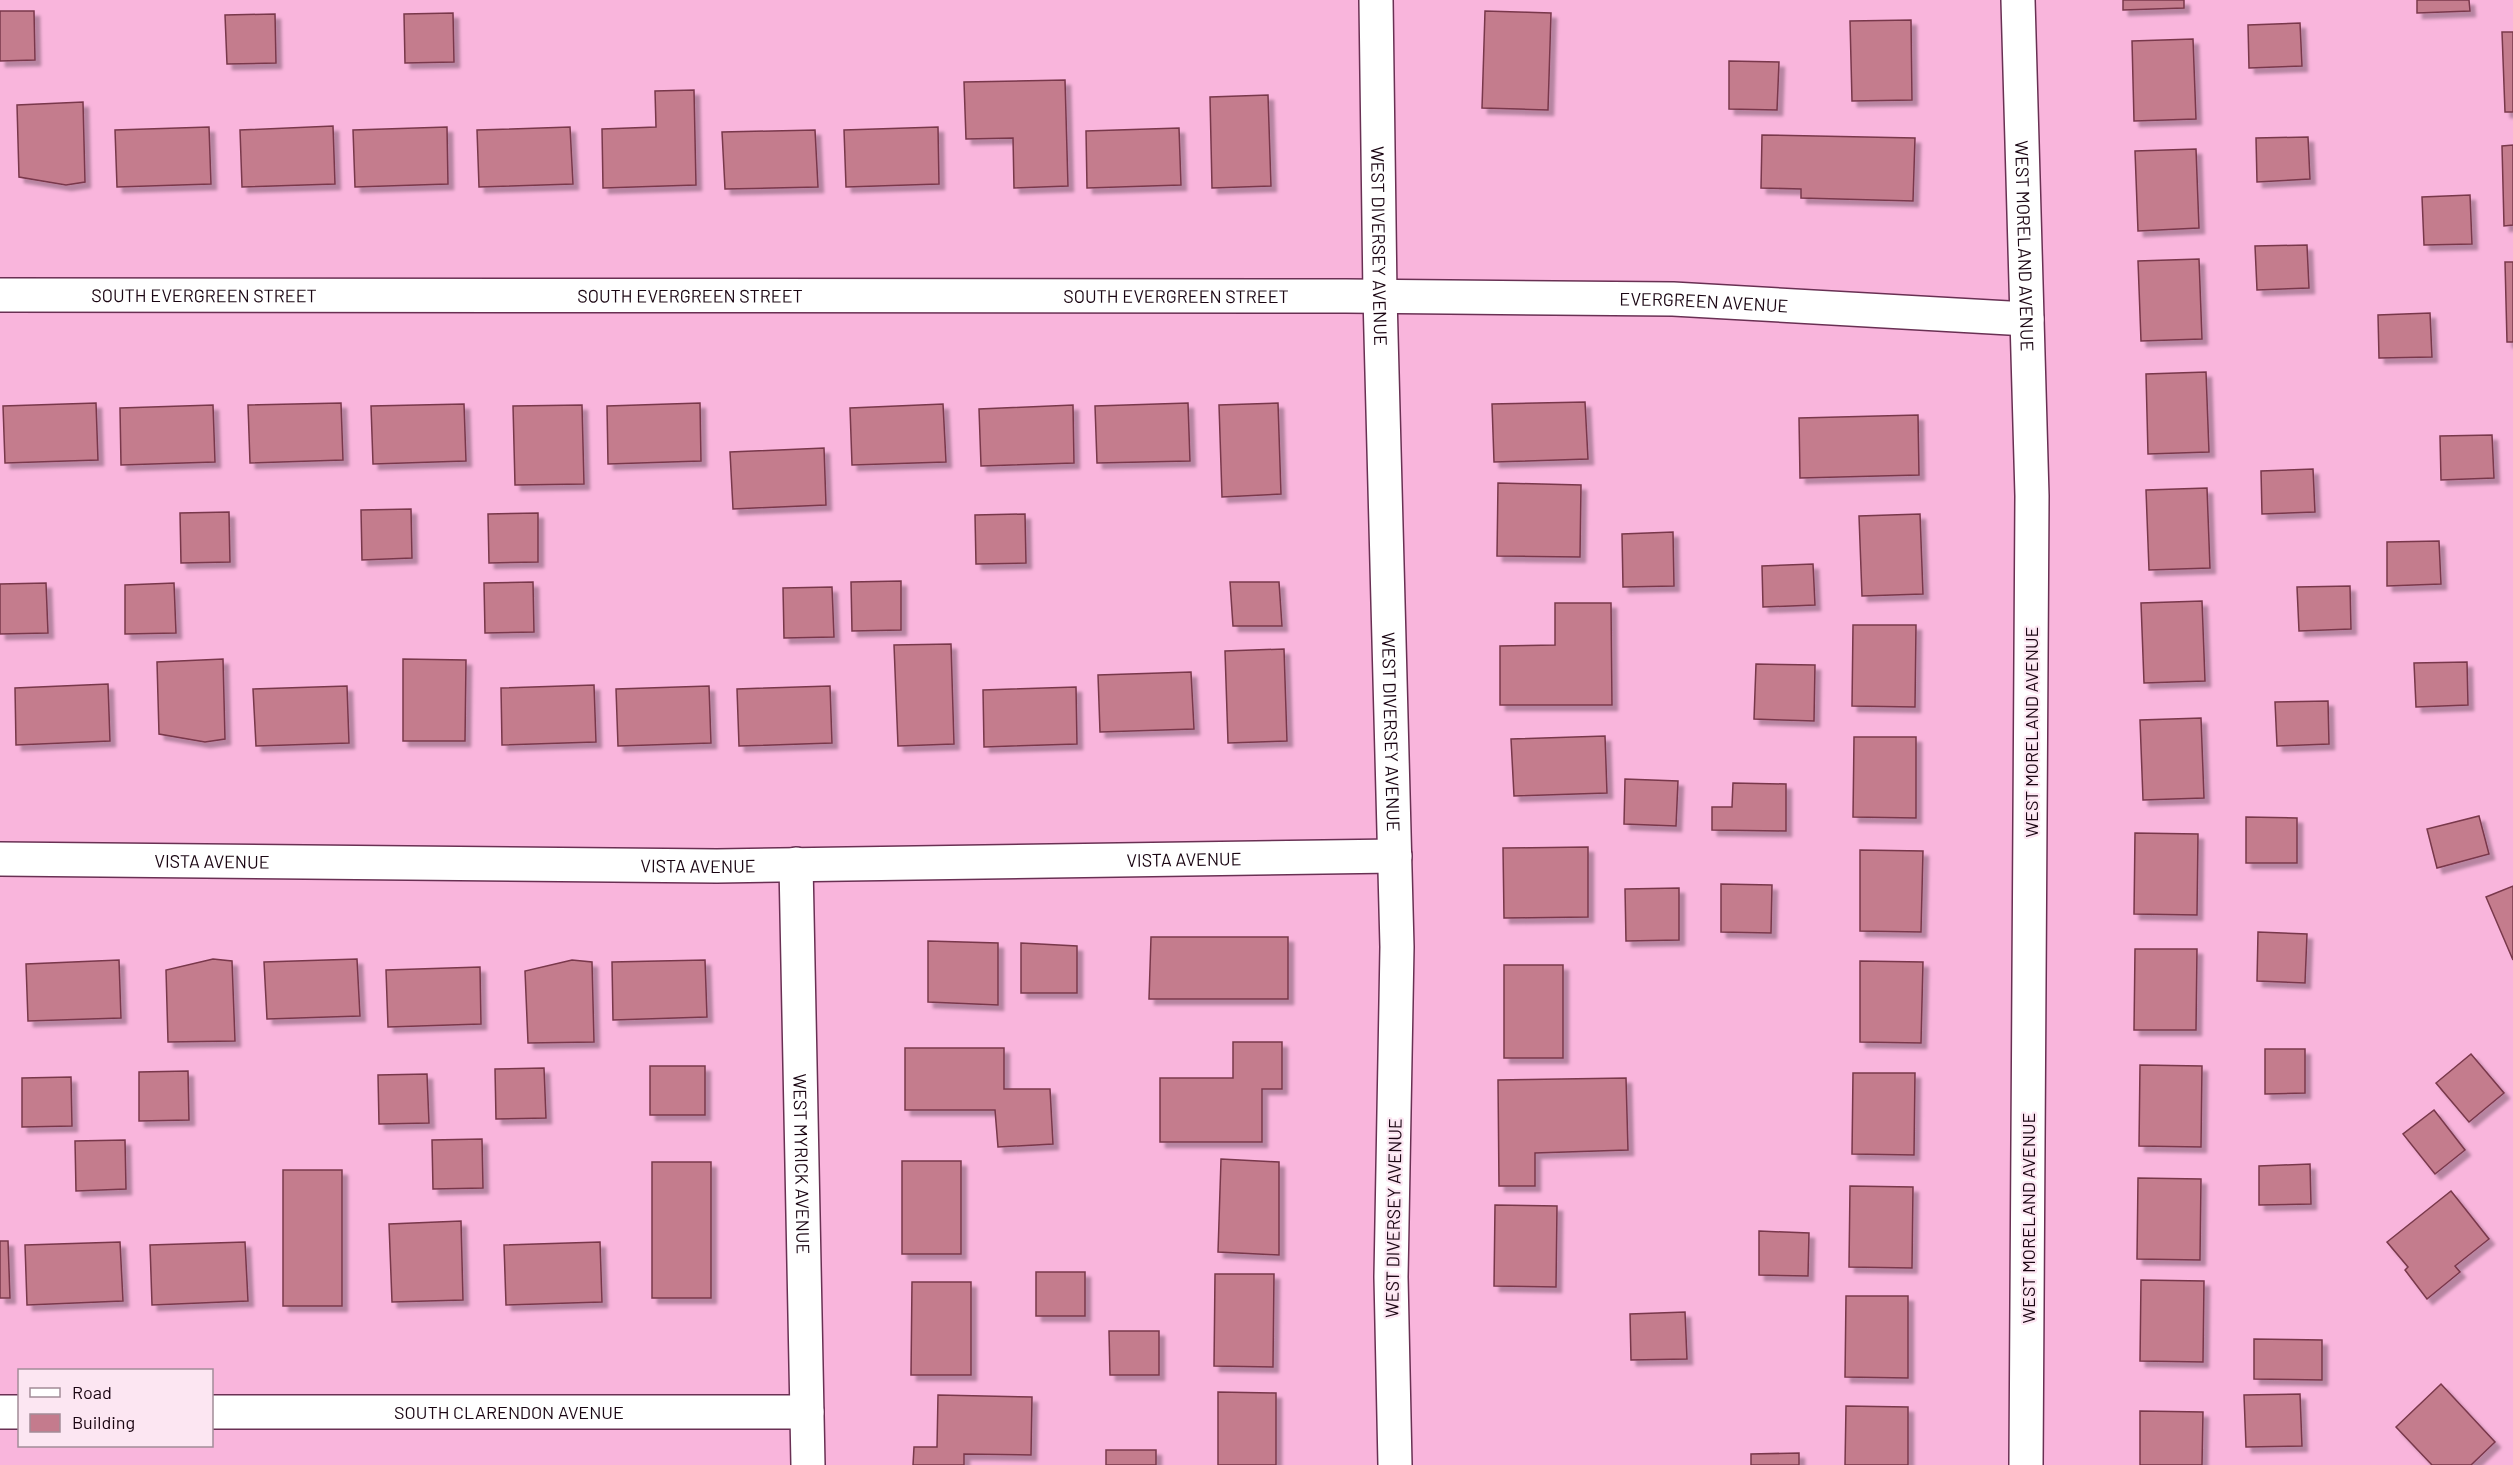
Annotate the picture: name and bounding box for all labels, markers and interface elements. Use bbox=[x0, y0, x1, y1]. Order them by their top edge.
street label: WEST MORELAND AVENUE bbox=[2011, 140, 2039, 352]
street label: WEST DIVERSEY AVENUE bbox=[1367, 146, 1392, 346]
street label: SOUTH EVERGREEN STREET bbox=[91, 284, 317, 306]
street label: SOUTH EVERGREEN STREET bbox=[577, 284, 803, 307]
street label: SOUTH EVERGREEN STREET bbox=[1063, 285, 1289, 307]
street label: EVERGREEN AVENUE bbox=[1619, 288, 1789, 317]
street label: WEST MORELAND AVENUE bbox=[2020, 627, 2042, 837]
street label: WEST DIVERSEY AVENUE bbox=[1378, 632, 1405, 832]
street label: VISTA AVENUE bbox=[1126, 847, 1242, 871]
street label: VISTA AVENUE bbox=[154, 850, 270, 873]
street label: VISTA AVENUE bbox=[640, 854, 756, 877]
street label: WEST MYRICK AVENUE bbox=[789, 1073, 815, 1255]
street label: WEST MORELAND AVENUE bbox=[2017, 1113, 2039, 1323]
street label: WEST DIVERSEY AVENUE bbox=[1380, 1118, 1406, 1318]
legend bbox=[18, 1369, 213, 1447]
text: Road bbox=[72, 1381, 112, 1403]
street label: SOUTH CLARENDON AVENUE bbox=[394, 1401, 624, 1423]
text: Building bbox=[72, 1411, 135, 1433]

